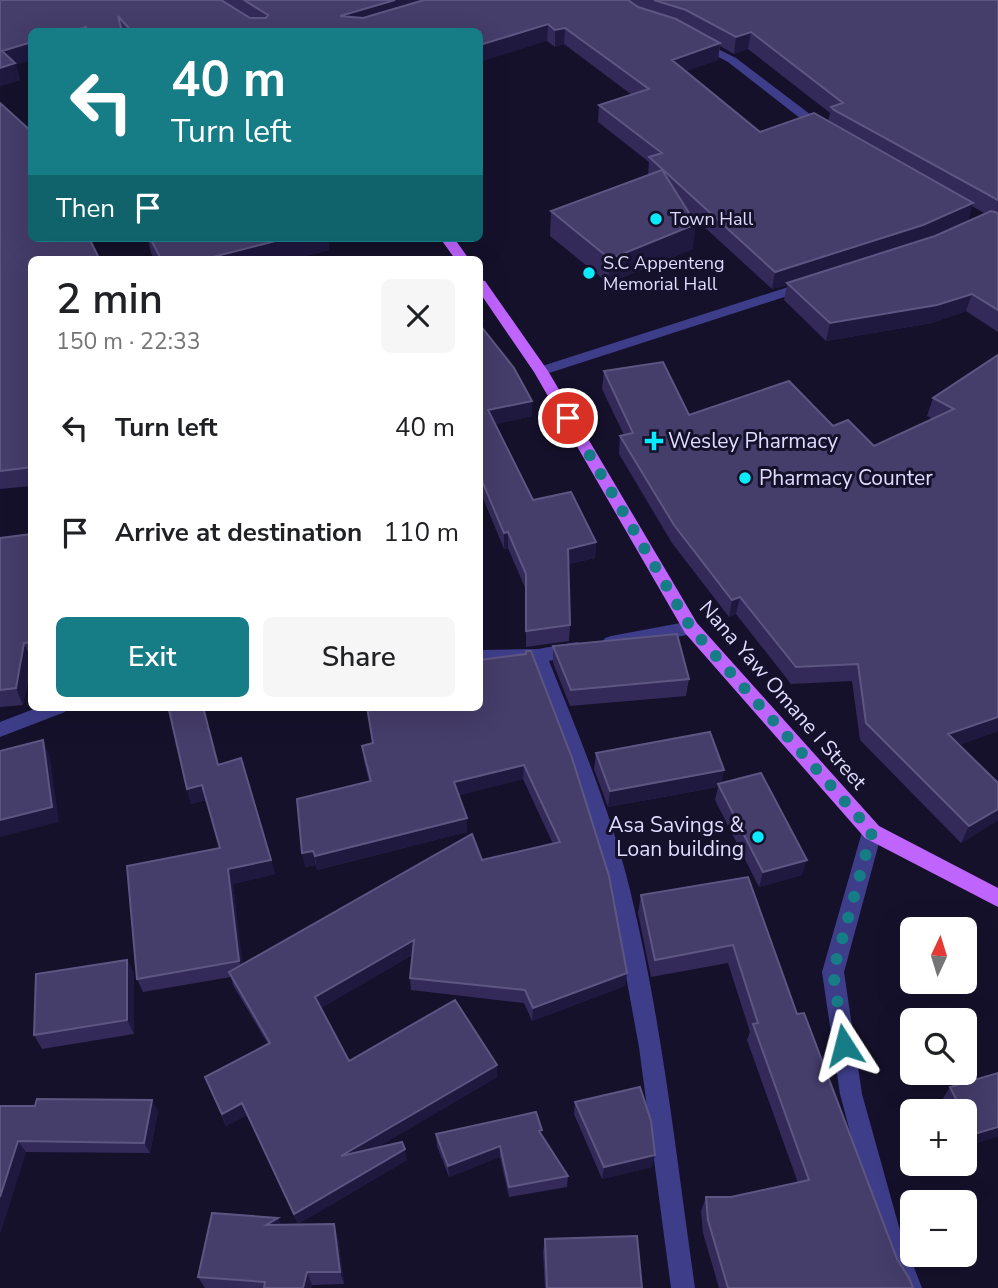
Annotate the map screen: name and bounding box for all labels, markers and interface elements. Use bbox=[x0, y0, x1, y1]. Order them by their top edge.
text: 40 m bbox=[171, 46, 286, 113]
icon: left bbox=[56, 56, 147, 147]
text: Turn left bbox=[171, 110, 291, 153]
icon: arrive bbox=[129, 189, 167, 227]
text: Then bbox=[56, 191, 115, 226]
place label: Town Hall bbox=[670, 207, 754, 231]
marker: Town Hall bbox=[648, 211, 664, 227]
place label: S.C Appenteng Memorial Hall bbox=[603, 251, 725, 296]
marker: S.C Appenteng Memorial Hall bbox=[581, 265, 597, 281]
text: 2 min bbox=[56, 271, 163, 328]
button: close bbox=[381, 279, 455, 353]
text: 150 m · 22:33 bbox=[56, 326, 201, 357]
pin bbox=[538, 388, 598, 448]
icon: arrive bbox=[549, 399, 587, 437]
icon: left bbox=[56, 409, 94, 447]
text: Turn left bbox=[115, 410, 218, 445]
text: 40 m bbox=[395, 410, 455, 445]
place label: Wesley Pharmacy bbox=[668, 427, 838, 455]
marker: Wesley Pharmacy bbox=[646, 433, 662, 449]
place label: Pharmacy Counter bbox=[759, 464, 933, 492]
marker: Pharmacy Counter bbox=[737, 470, 753, 486]
icon: arrive bbox=[56, 514, 94, 552]
text: Arrive at destination bbox=[115, 515, 362, 550]
text: 110 m bbox=[383, 515, 459, 550]
street label: Nana Yaw Omane I Street bbox=[693, 595, 873, 796]
button: Exit bbox=[56, 617, 249, 697]
button: Share bbox=[263, 617, 455, 697]
place label: Asa Savings & Loan building bbox=[608, 811, 744, 863]
marker: Asa Savings & Loan building bbox=[750, 829, 766, 845]
north arrow bbox=[900, 917, 976, 994]
map controls bbox=[900, 917, 977, 1267]
position arrow bbox=[807, 1008, 881, 1082]
button: search bbox=[900, 1008, 977, 1085]
button: + bbox=[900, 1099, 977, 1176]
button: − bbox=[900, 1190, 977, 1267]

